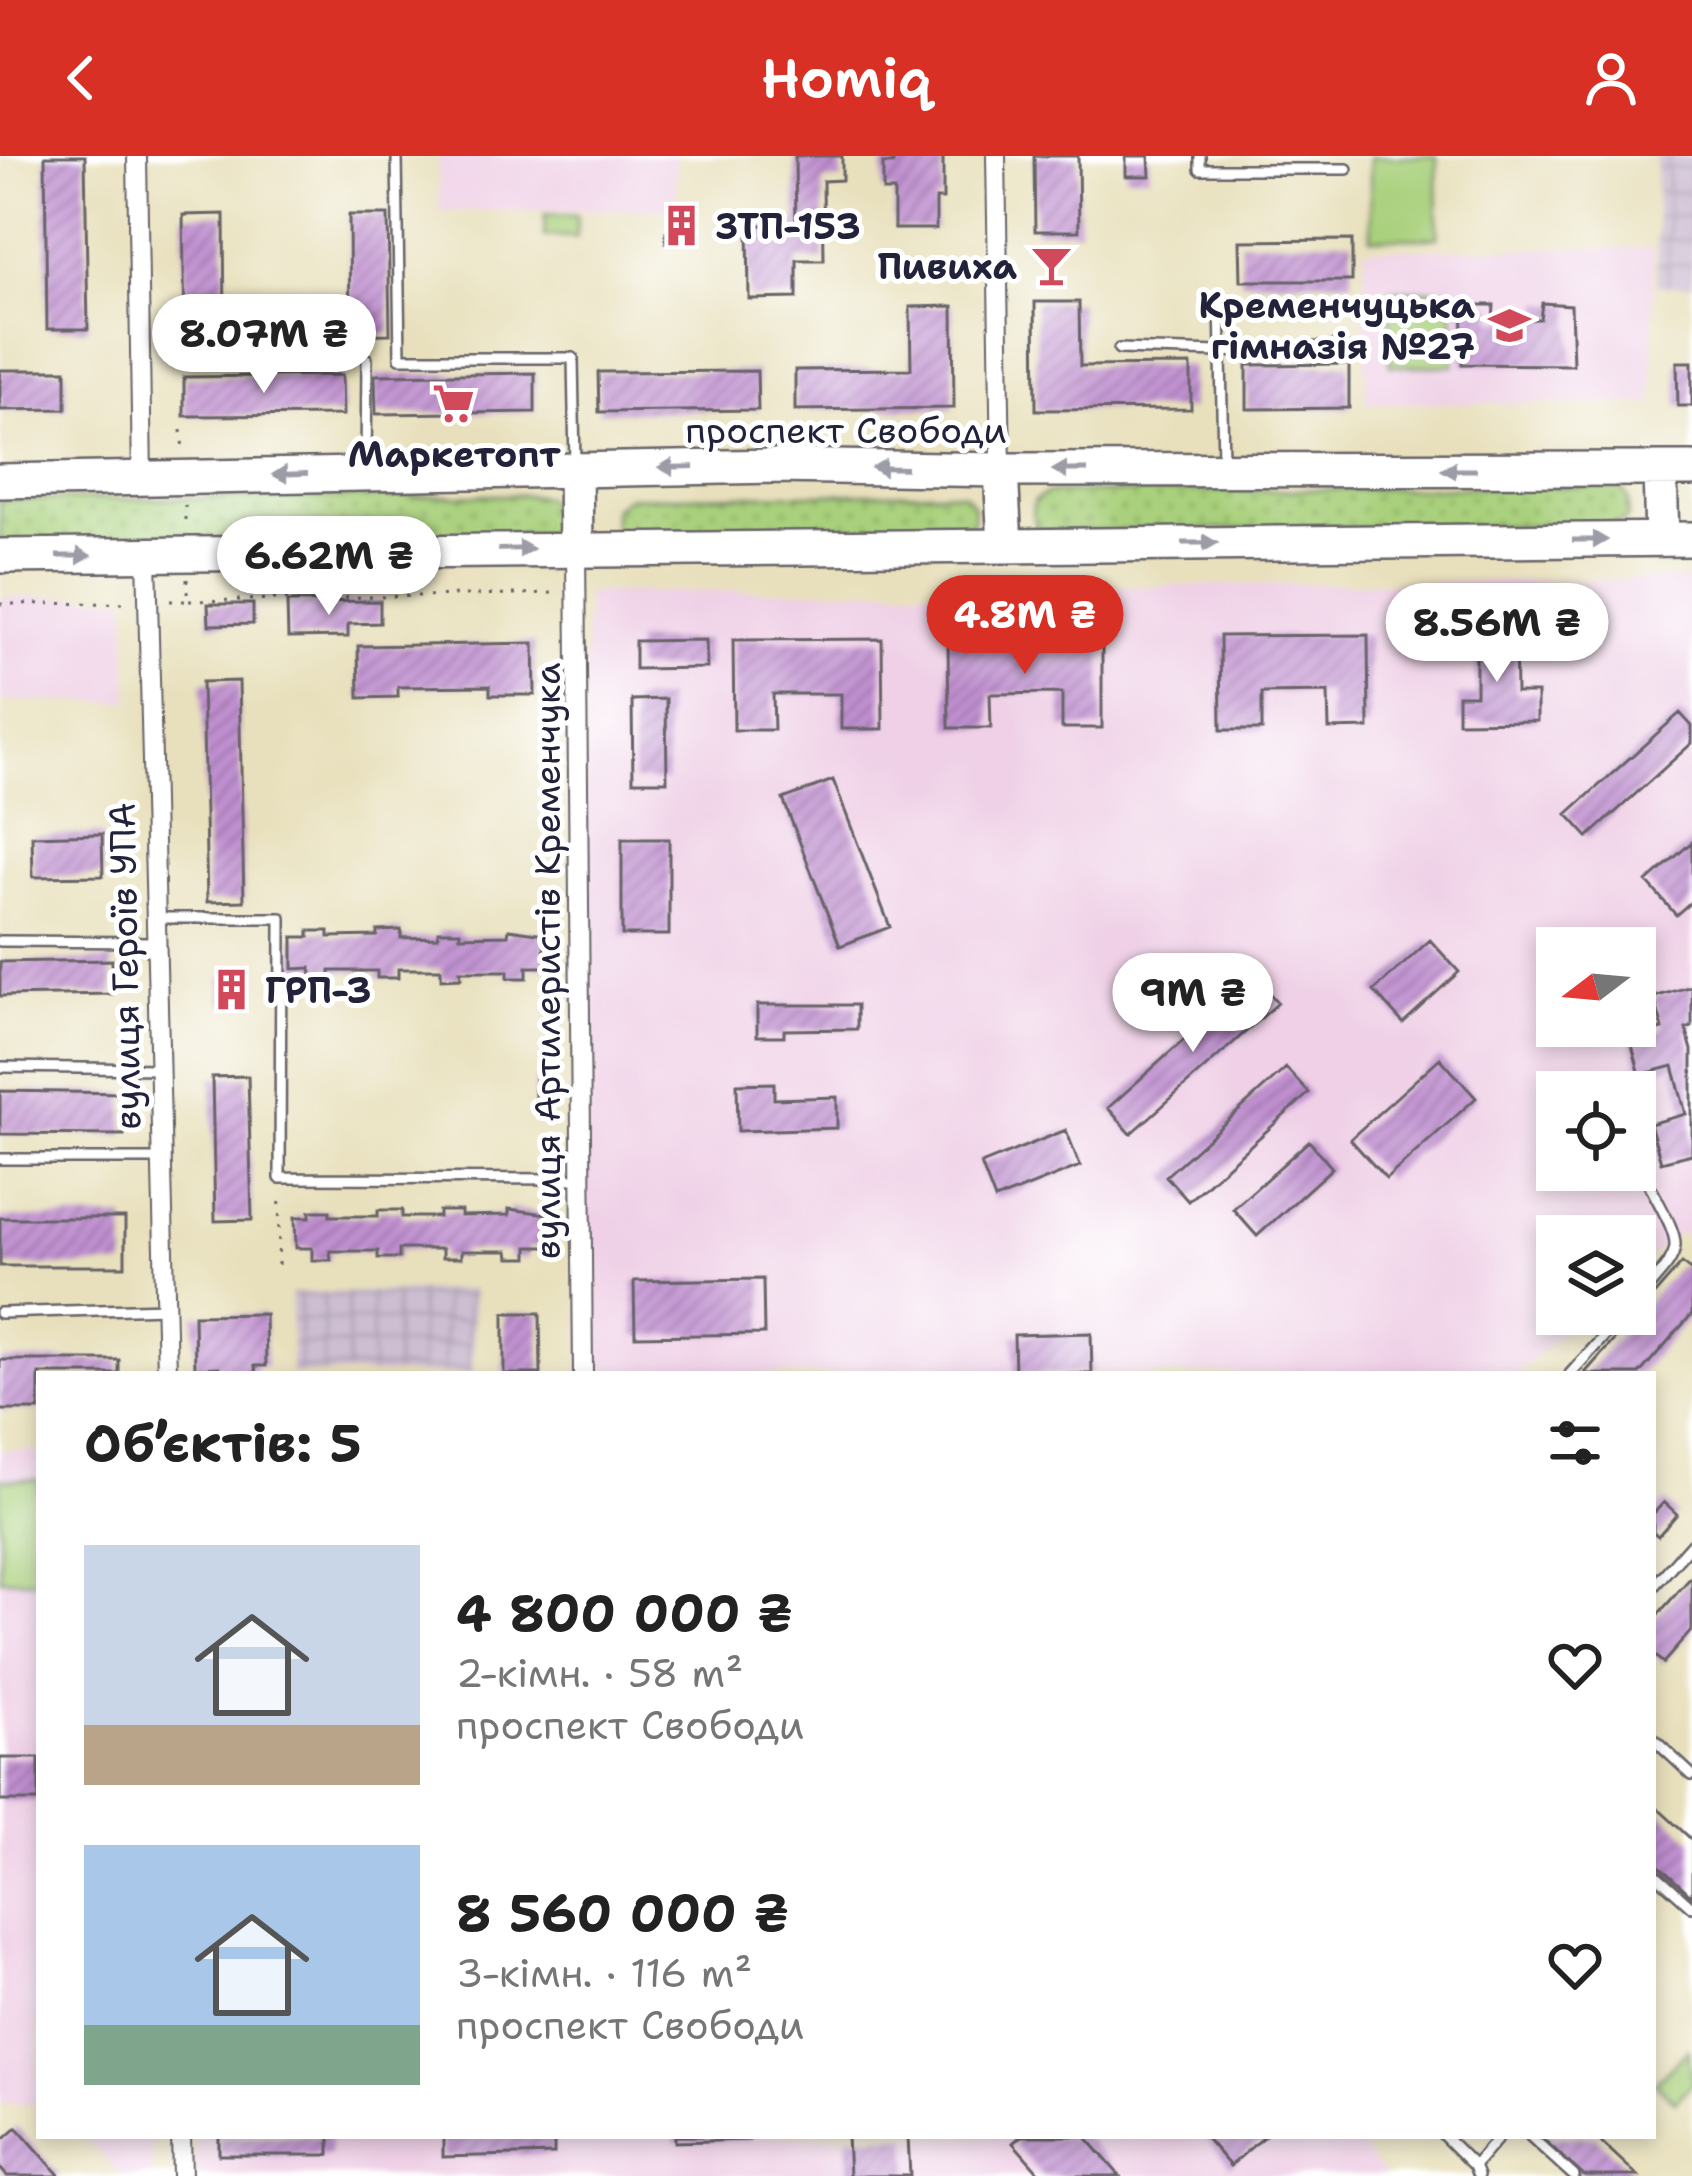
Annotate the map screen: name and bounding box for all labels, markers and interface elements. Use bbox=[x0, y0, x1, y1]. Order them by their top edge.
text: Homiq bbox=[761, 42, 931, 114]
icon: back bbox=[48, 45, 114, 111]
icon: person bbox=[1578, 45, 1644, 111]
place label: ЗТП-153 bbox=[716, 202, 861, 251]
building icon: ЗТП-153 bbox=[659, 203, 705, 249]
place label: Пивиха bbox=[877, 242, 1017, 291]
bar icon: Пивиха bbox=[1028, 243, 1074, 289]
place label: Кременчуцька гімназія №27 bbox=[1198, 281, 1475, 371]
pin: 8.07M ₴ bbox=[153, 294, 375, 396]
school or university icon: Кременчуцька гімназія №27 bbox=[1486, 303, 1532, 349]
text: 8.07M ₴ bbox=[179, 307, 349, 359]
supermarket icon: Маркетопт bbox=[431, 381, 477, 427]
street label: проспект Свободи bbox=[685, 406, 1007, 455]
place label: Маркетопт bbox=[347, 430, 561, 479]
one-way arrow bbox=[656, 458, 694, 477]
one-way arrow bbox=[869, 458, 907, 477]
one-way arrow bbox=[1050, 460, 1088, 480]
one-way arrow bbox=[1439, 460, 1477, 480]
one-way arrow bbox=[270, 465, 308, 484]
pin: 6.62M ₴ bbox=[218, 516, 440, 618]
text: 6.62M ₴ bbox=[244, 529, 414, 581]
one-way arrow bbox=[1572, 530, 1610, 550]
one-way arrow bbox=[1182, 534, 1220, 553]
one-way arrow bbox=[498, 540, 536, 559]
one-way arrow bbox=[56, 546, 94, 566]
pin: 4.8M ₴ bbox=[927, 575, 1123, 677]
pin: 8.56M ₴ bbox=[1386, 583, 1608, 685]
text: 4.8M ₴ bbox=[953, 588, 1097, 640]
text: 8.56M ₴ bbox=[1413, 596, 1581, 648]
street label: вулиця Артилеристів Кременчука bbox=[523, 663, 572, 1259]
street label: вулиця Героїв УПА bbox=[98, 802, 152, 1130]
north arrow bbox=[1536, 927, 1656, 1047]
map controls bbox=[1536, 927, 1656, 1335]
pin: 9M ₴ bbox=[1122, 953, 1264, 1055]
place label: ГРП-3 bbox=[265, 966, 372, 1015]
text: 9M ₴ bbox=[1139, 966, 1247, 1018]
building icon: ГРП-3 bbox=[208, 967, 254, 1013]
button: locate bbox=[1536, 1071, 1656, 1191]
button: layers bbox=[1536, 1215, 1656, 1335]
text: Об’єктів: 5 bbox=[84, 1409, 362, 1477]
icon: filters bbox=[1542, 1410, 1608, 1476]
text: 4 800 000 ₴ bbox=[456, 1579, 793, 1647]
icon: home bbox=[180, 1593, 324, 1737]
icon: heart bbox=[1542, 1632, 1608, 1698]
text: 2-кімн. · 58 m² bbox=[456, 1647, 743, 1699]
text: проспект Свободи bbox=[456, 1699, 804, 1751]
text: 8 560 000 ₴ bbox=[456, 1879, 789, 1947]
icon: home bbox=[180, 1893, 324, 2037]
icon: heart bbox=[1542, 1932, 1608, 1998]
text: 3-кімн. · 116 m² bbox=[456, 1947, 752, 1999]
text: проспект Свободи bbox=[456, 1999, 804, 2051]

